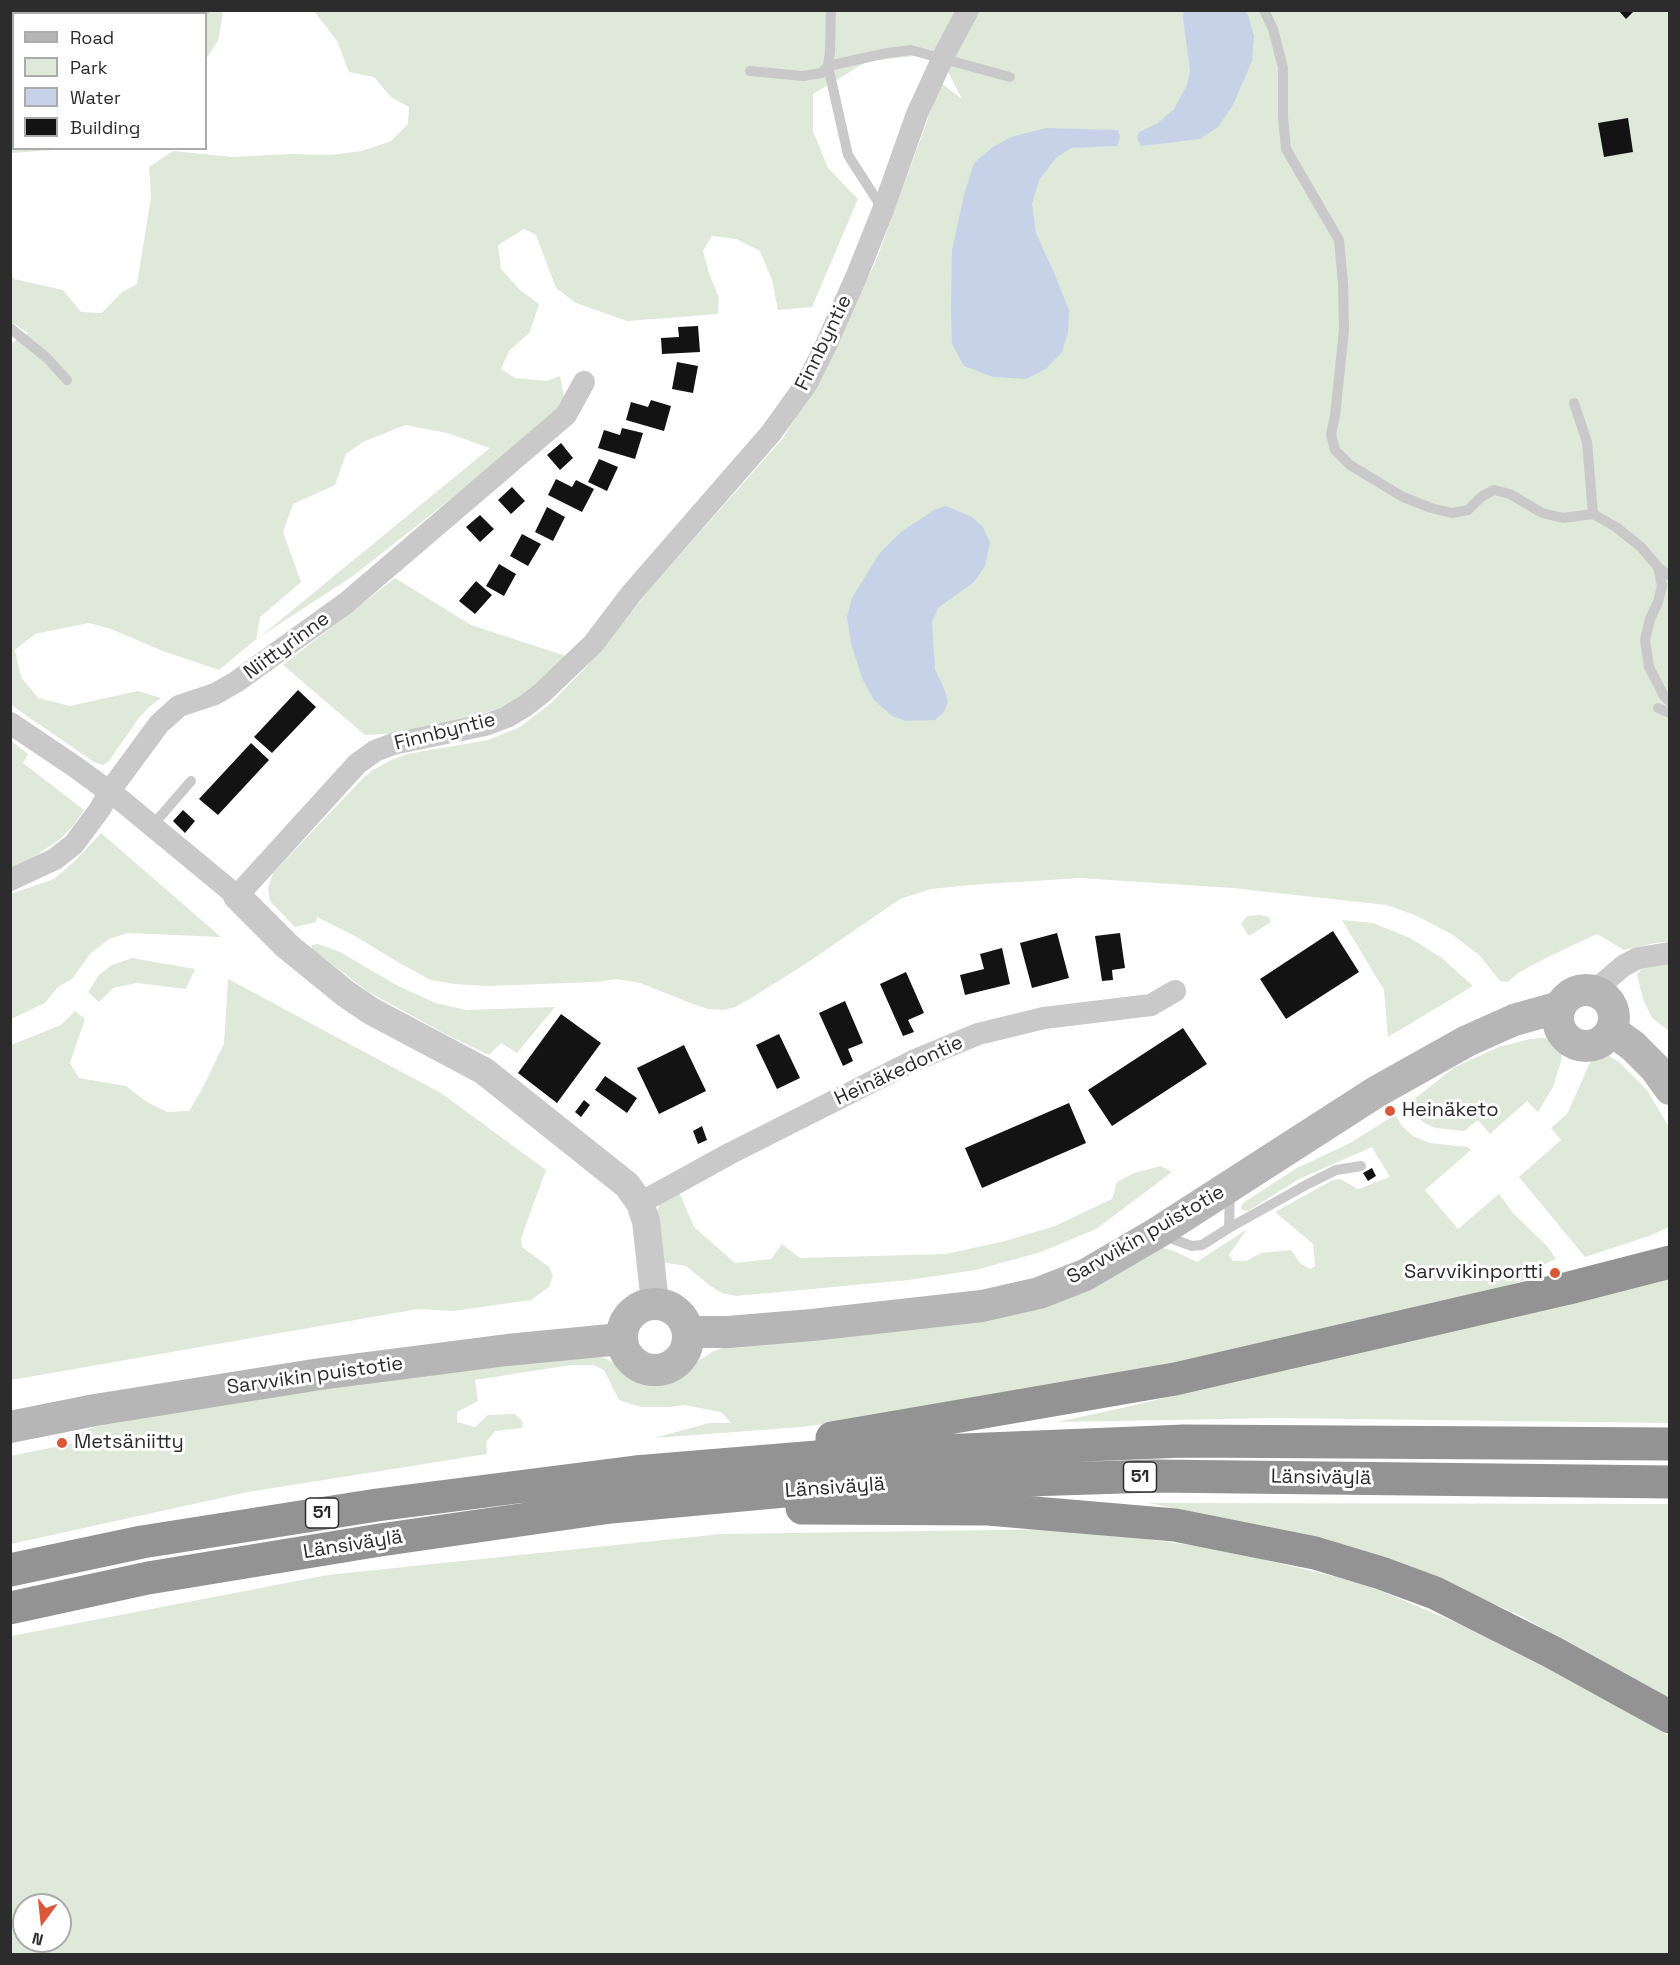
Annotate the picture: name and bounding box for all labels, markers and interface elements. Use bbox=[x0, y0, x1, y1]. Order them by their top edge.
legend bbox=[12, 12, 207, 150]
text: Road bbox=[70, 26, 114, 49]
text: Park bbox=[70, 56, 107, 79]
text: Water bbox=[70, 86, 121, 109]
text: Building bbox=[70, 116, 140, 139]
street label: Finnbyntie bbox=[791, 291, 857, 395]
street label: Niittyrinne bbox=[240, 607, 334, 685]
street label: Finnbyntie bbox=[392, 708, 498, 756]
street label: Heinäkedontie bbox=[831, 1031, 967, 1111]
place label: Heinäketo bbox=[1402, 1099, 1498, 1123]
marker: Heinäketo bbox=[1383, 1104, 1397, 1118]
street label: Sarvvikin puistotie bbox=[1063, 1180, 1229, 1290]
place label: Sarvvikinportti bbox=[1404, 1261, 1543, 1285]
marker: Sarvvikinportti bbox=[1548, 1266, 1562, 1280]
street label: Sarvvikin puistotie bbox=[225, 1352, 405, 1400]
place label: Metsäniitty bbox=[74, 1431, 184, 1455]
marker: Metsäniitty bbox=[55, 1436, 69, 1450]
road number: 51 bbox=[1124, 1462, 1156, 1492]
street label: Länsiväylä bbox=[1271, 1465, 1371, 1491]
street label: Länsiväylä bbox=[784, 1473, 886, 1503]
road number: 51 bbox=[306, 1498, 338, 1528]
street label: Länsiväylä bbox=[302, 1525, 404, 1565]
north arrow bbox=[12, 1893, 72, 1953]
text: N bbox=[30, 1927, 46, 1950]

